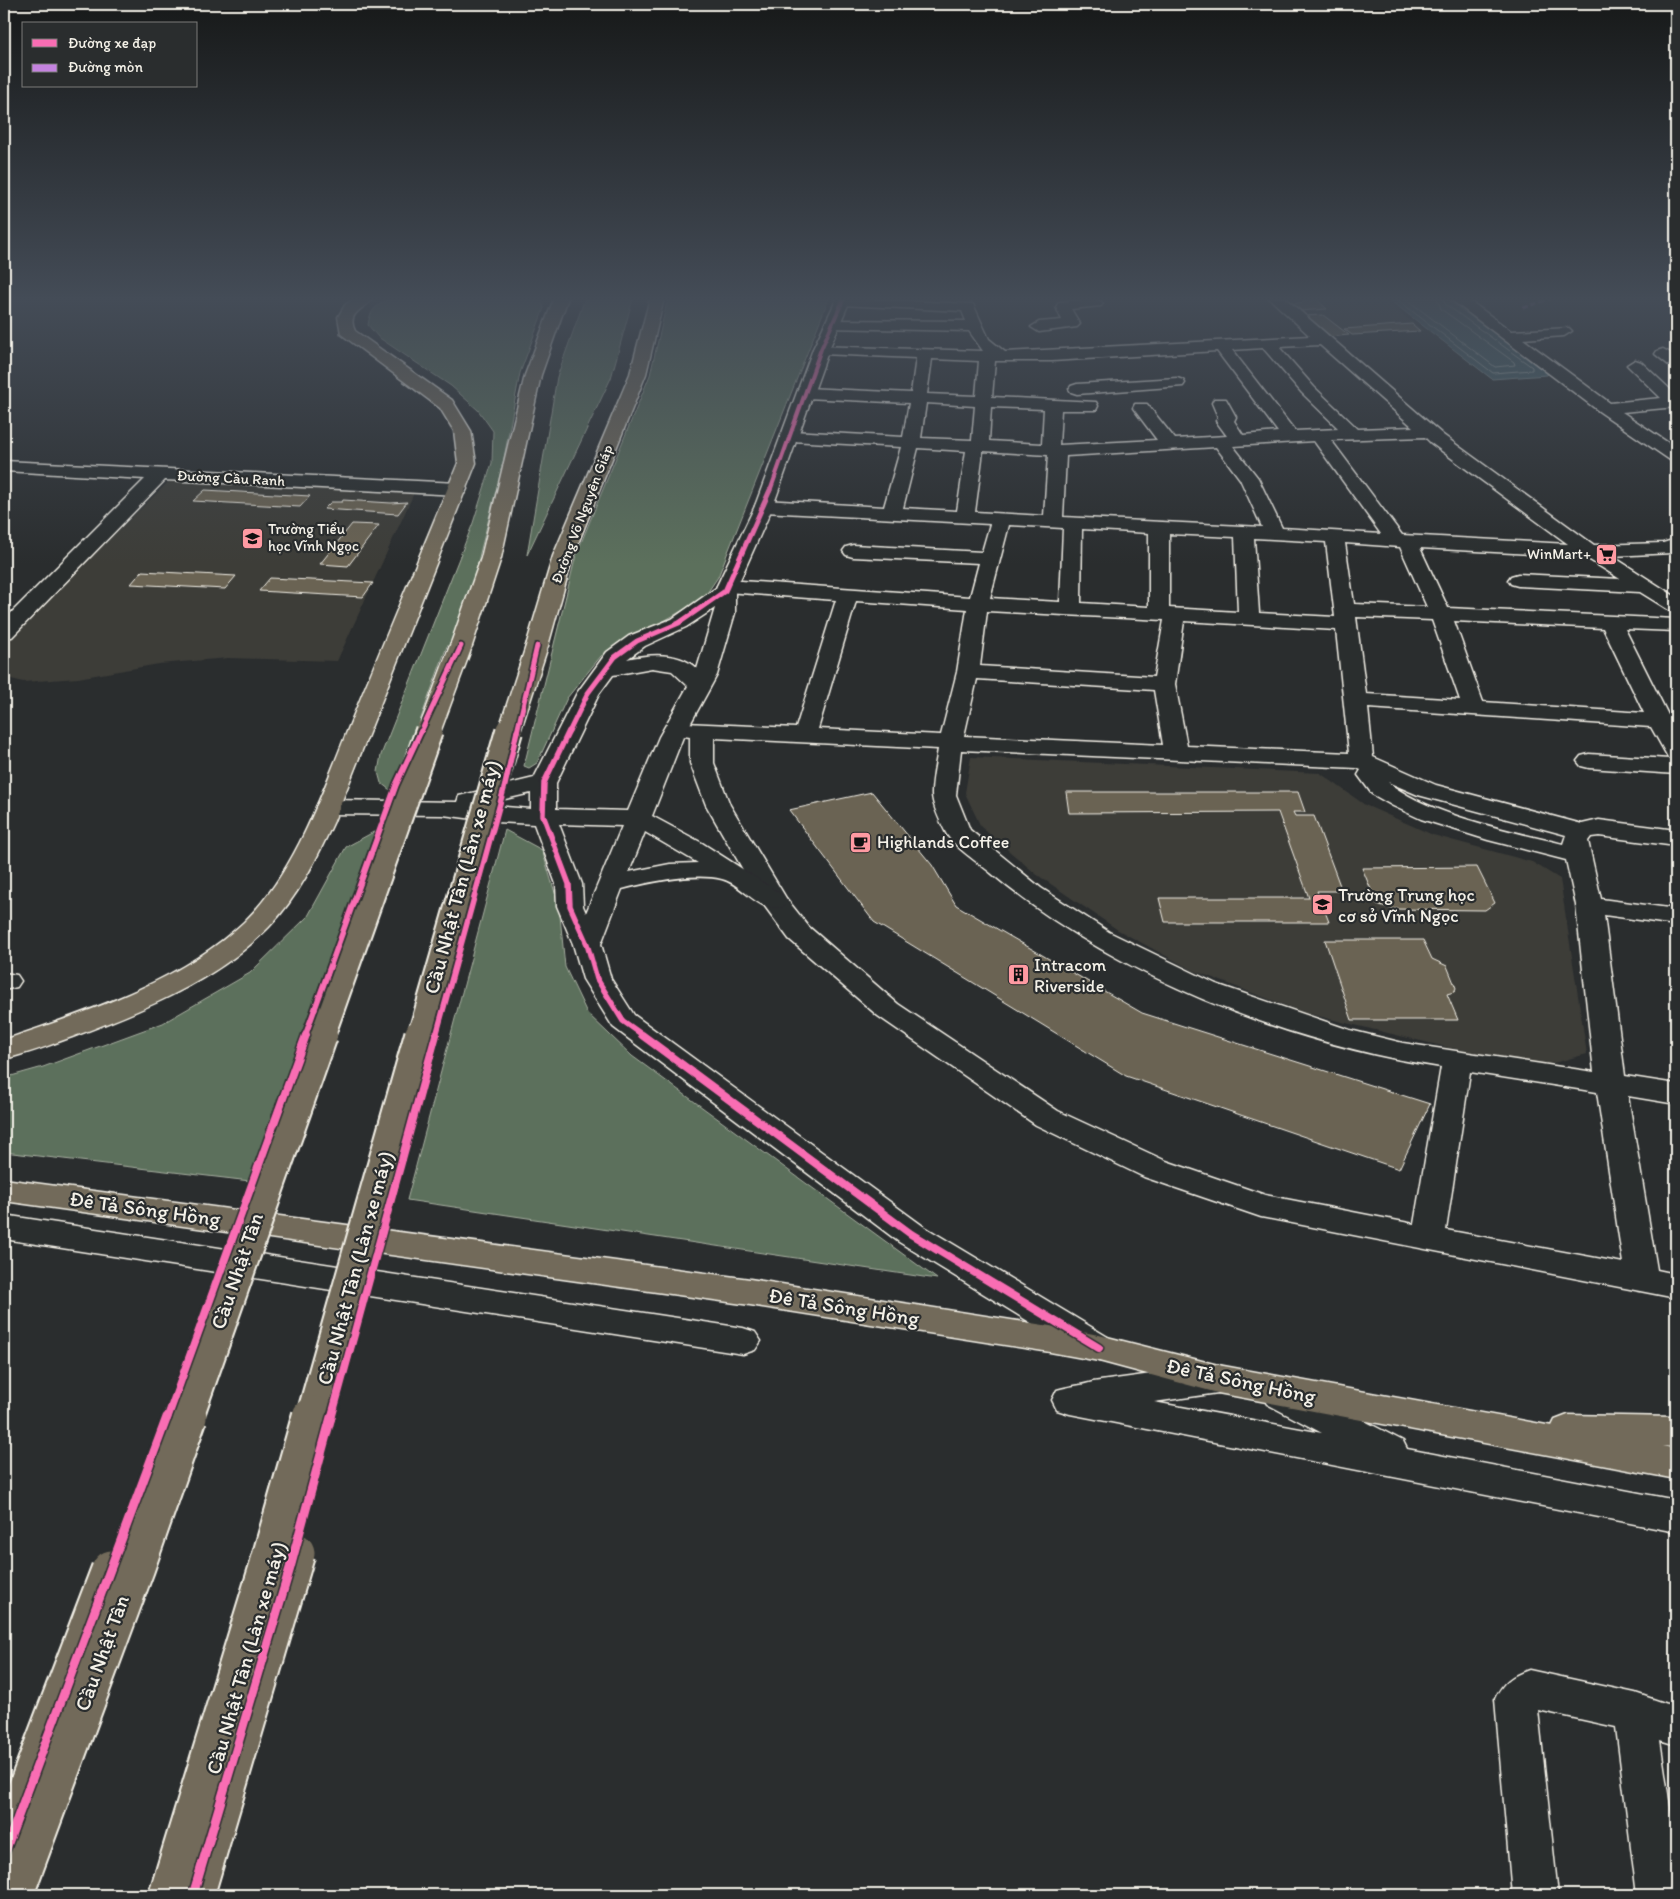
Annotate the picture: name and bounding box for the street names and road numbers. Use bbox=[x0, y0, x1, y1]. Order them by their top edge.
street label: Đường Võ Nguyên Giáp bbox=[547, 442, 617, 586]
street label: Đường Cầu Ranh bbox=[177, 466, 286, 490]
street label: Cầu Nhật Tân (Làn xe máy) bbox=[418, 757, 505, 997]
street label: Cầu Nhật Tân (Làn xe máy) bbox=[311, 1148, 398, 1388]
street label: Đê Tả Sông Hồng bbox=[68, 1186, 222, 1232]
street label: Cầu Nhật Tân bbox=[205, 1209, 268, 1332]
street label: Đê Tả Sông Hồng bbox=[767, 1282, 921, 1331]
street label: Đê Tả Sông Hồng bbox=[1164, 1352, 1318, 1409]
street label: Cầu Nhật Tân (Làn xe máy) bbox=[200, 1539, 291, 1777]
street label: Cầu Nhật Tân bbox=[69, 1591, 134, 1714]

